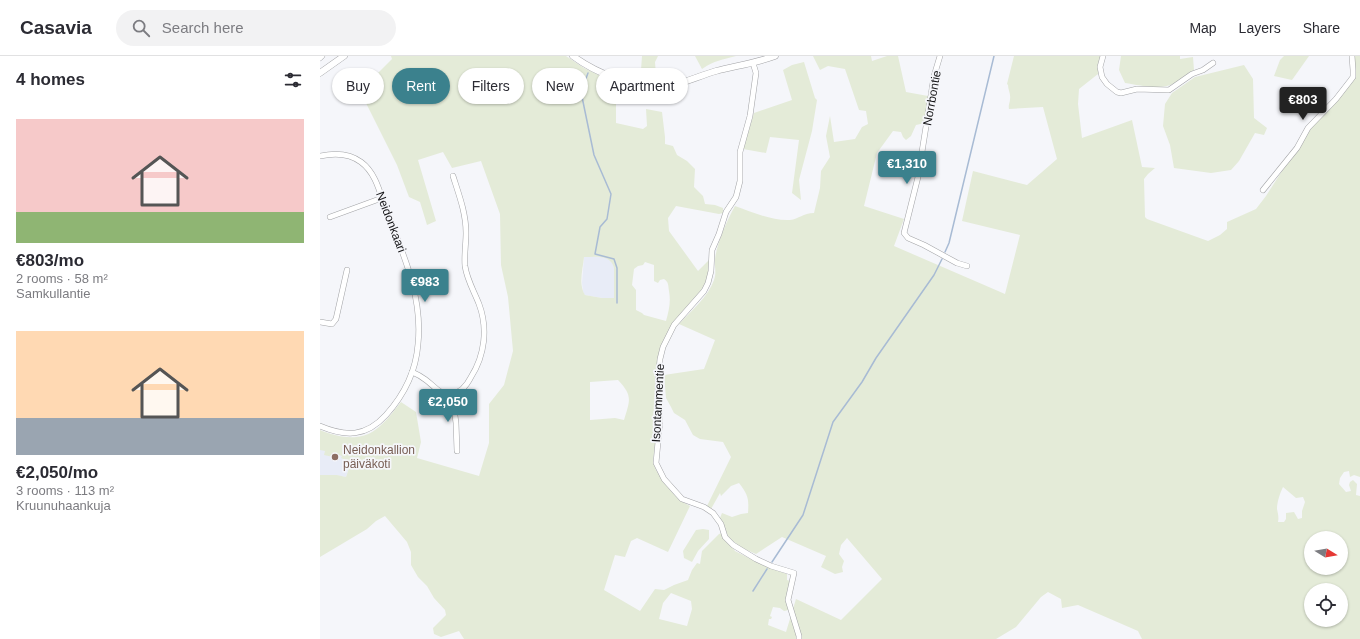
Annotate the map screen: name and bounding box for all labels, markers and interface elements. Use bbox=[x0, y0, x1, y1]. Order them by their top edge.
search box bbox=[116, 10, 396, 46]
text: Casavia bbox=[20, 17, 92, 38]
icon: search bbox=[130, 17, 152, 39]
text: Search here bbox=[162, 19, 244, 36]
text: Map bbox=[1189, 20, 1217, 36]
text: Layers bbox=[1239, 20, 1281, 36]
text: Share bbox=[1303, 20, 1340, 36]
chip: Buy bbox=[332, 68, 384, 104]
chip: Rent bbox=[392, 68, 450, 104]
chip: Filters bbox=[458, 68, 524, 104]
chip: New bbox=[532, 68, 588, 104]
chip: Apartment bbox=[596, 68, 688, 104]
icon: filters bbox=[282, 69, 304, 91]
street label: Norrbontie bbox=[920, 69, 944, 127]
text: 4 homes bbox=[16, 70, 85, 89]
pin: €803 bbox=[1279, 87, 1327, 121]
text: €803 bbox=[1289, 92, 1317, 107]
icon: home bbox=[124, 145, 196, 217]
pin: €1,310 bbox=[874, 151, 940, 185]
text: €1,310 bbox=[887, 156, 927, 171]
street label: Neidonkaari bbox=[373, 190, 409, 254]
text: €803/mo bbox=[16, 251, 84, 270]
pin: €983 bbox=[401, 269, 449, 303]
text: 2 rooms · 58 m² bbox=[16, 271, 108, 286]
text: €983 bbox=[411, 274, 439, 289]
text: Samkullantie bbox=[16, 286, 90, 301]
icon: home bbox=[124, 357, 196, 429]
street label: Isontammentie bbox=[649, 363, 667, 443]
pin: €2,050 bbox=[415, 389, 481, 423]
text: €2,050 bbox=[428, 394, 468, 409]
place label: Neidonkallion päiväkoti bbox=[343, 443, 415, 471]
marker: Neidonkallion päiväkoti bbox=[330, 452, 340, 462]
text: €2,050/mo bbox=[16, 463, 98, 482]
text: 3 rooms · 113 m² bbox=[16, 483, 114, 498]
text: Kruunuhaankuja bbox=[16, 498, 111, 513]
north arrow bbox=[1304, 531, 1348, 575]
map controls bbox=[1304, 531, 1348, 627]
button: locate bbox=[1304, 583, 1348, 627]

